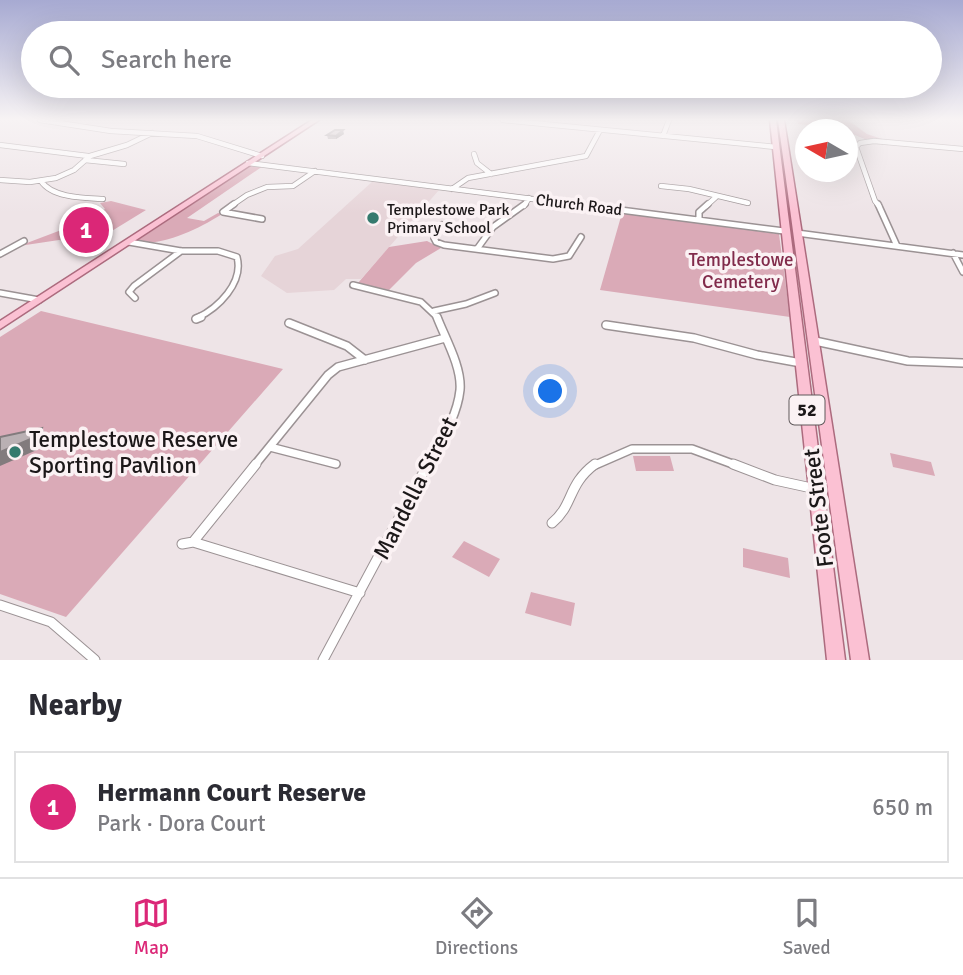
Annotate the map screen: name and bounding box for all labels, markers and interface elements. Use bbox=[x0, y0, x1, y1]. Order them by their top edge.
search box bbox=[21, 21, 942, 98]
icon: search bbox=[45, 41, 83, 79]
text: Search here bbox=[101, 44, 232, 76]
north arrow bbox=[795, 119, 858, 182]
street label: Church Road bbox=[535, 190, 623, 220]
place label: Templestowe Park Primary School bbox=[387, 200, 510, 238]
pin: 1 bbox=[63, 204, 109, 256]
marker: Templestowe Park Primary School bbox=[365, 210, 381, 226]
park label: Templestowe Cemetery bbox=[689, 248, 793, 294]
your location bbox=[533, 374, 567, 408]
road number: 52 bbox=[790, 396, 824, 424]
street label: Mandella Street bbox=[367, 412, 464, 565]
place label: Templestowe Reserve Sporting Pavilion bbox=[29, 425, 238, 480]
marker: Templestowe Reserve Sporting Pavilion bbox=[7, 444, 23, 460]
street label: Foote Street bbox=[797, 447, 840, 569]
text: Nearby bbox=[28, 687, 122, 724]
text: Hermann Court Reserve bbox=[97, 777, 366, 809]
text: 1 bbox=[47, 793, 59, 822]
text: 650 m bbox=[872, 793, 933, 822]
text: Park · Dora Court bbox=[97, 809, 265, 838]
tab: Map bbox=[132, 894, 170, 960]
tab: Directions bbox=[435, 894, 518, 960]
tab: Saved bbox=[783, 894, 831, 960]

